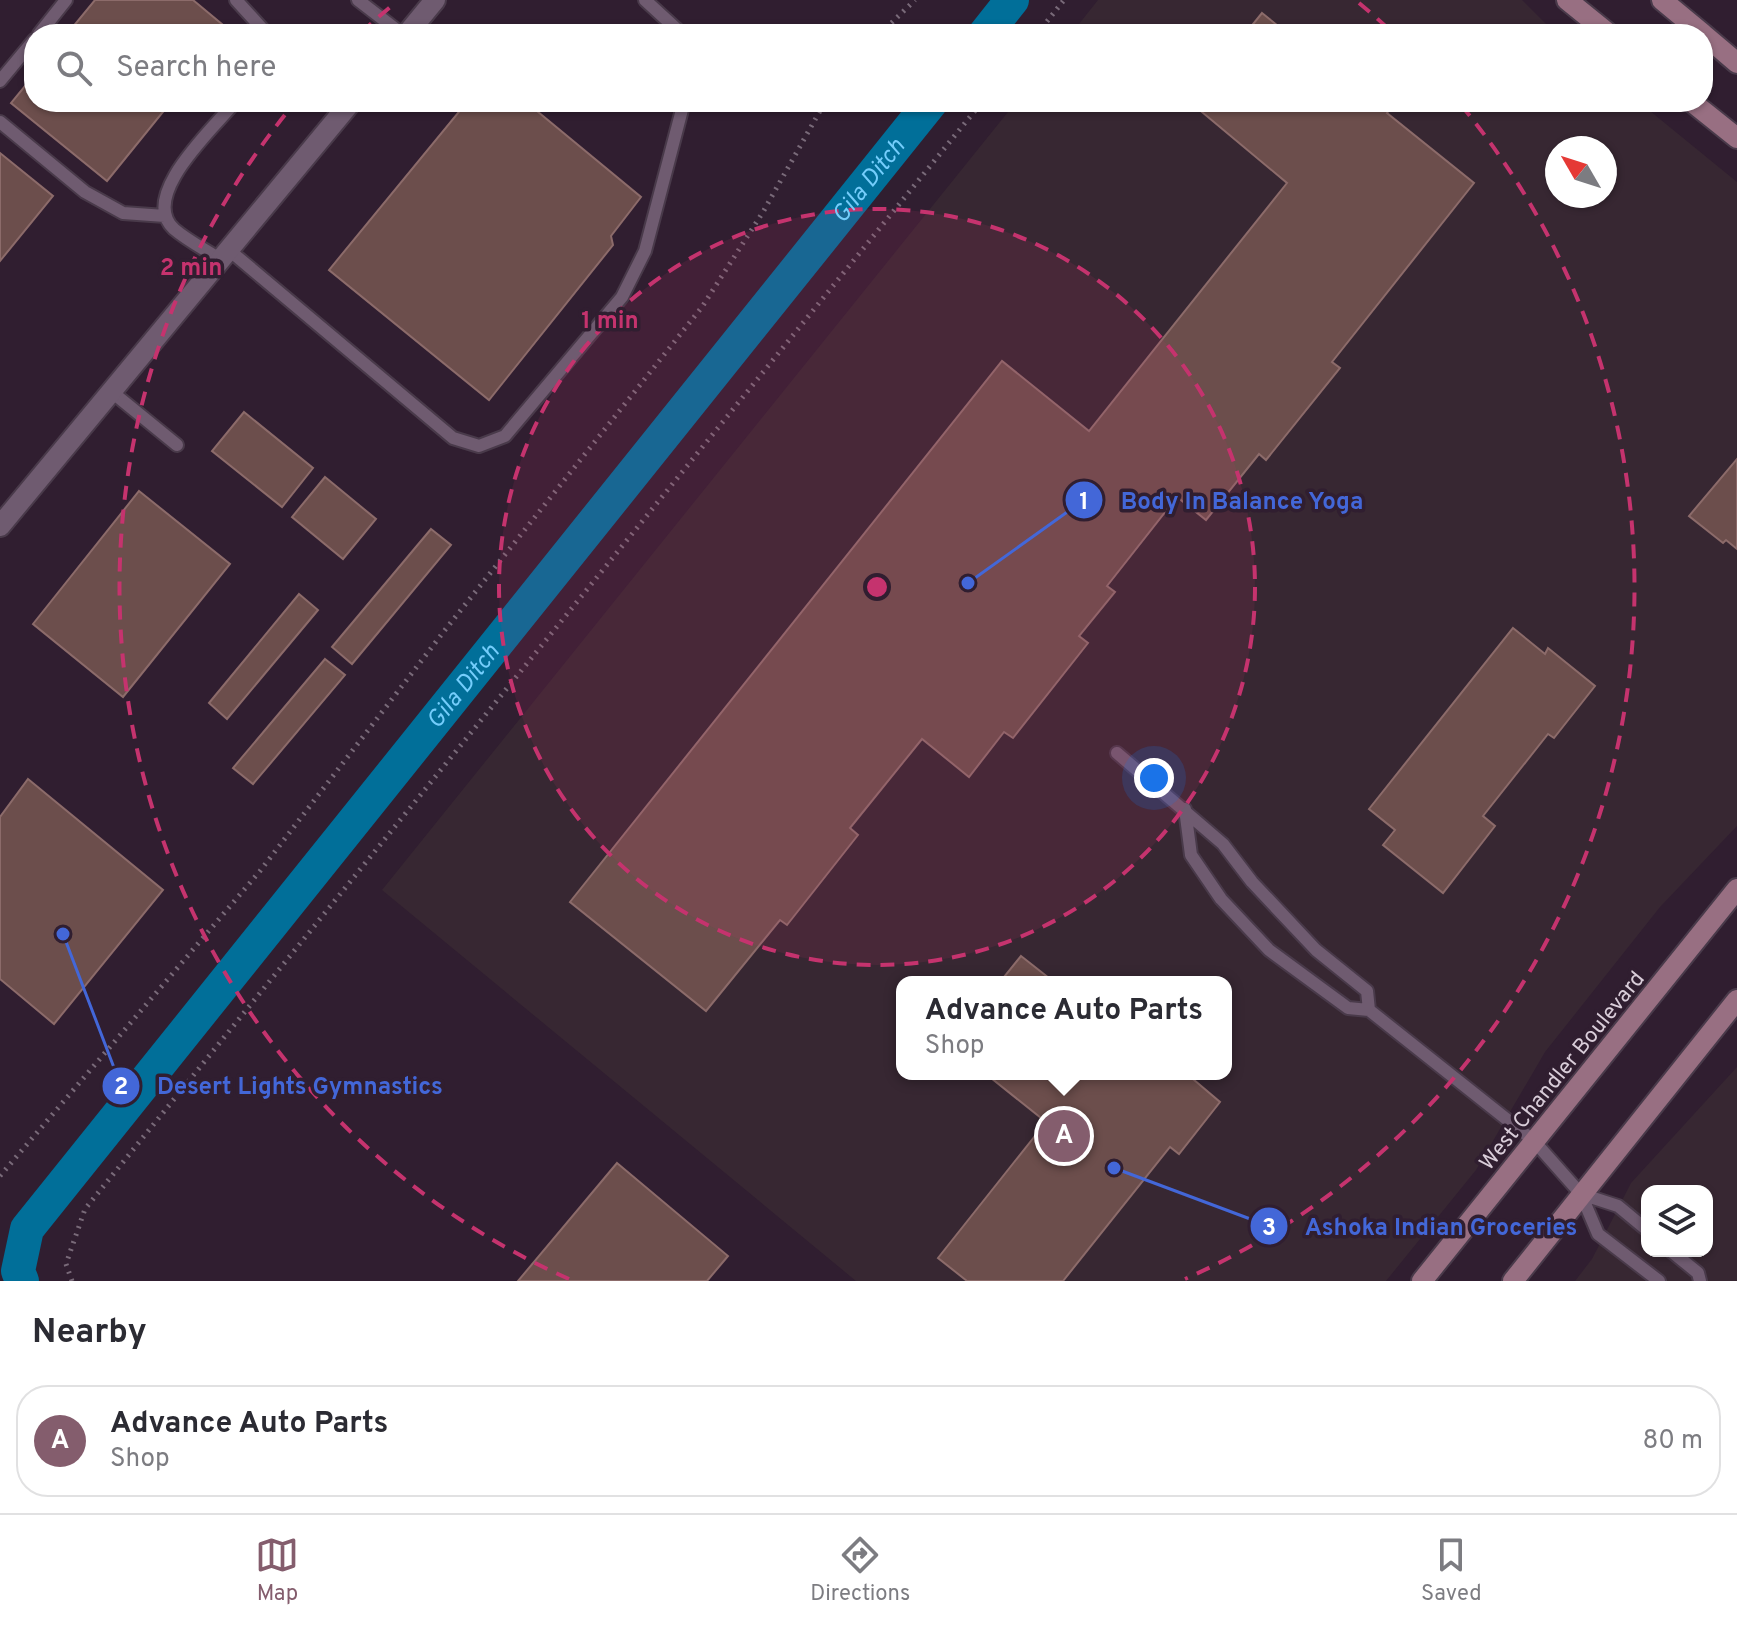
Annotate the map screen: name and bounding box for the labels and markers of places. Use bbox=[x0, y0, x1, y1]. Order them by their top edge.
callout: Body In Balance Yoga bbox=[1064, 476, 1379, 524]
centre of rings bbox=[863, 573, 891, 601]
callout: Desert Lights Gymnastics bbox=[101, 1062, 459, 1110]
pin: A bbox=[1038, 1106, 1090, 1166]
callout: Ashoka Indian Groceries bbox=[1249, 1202, 1594, 1250]

